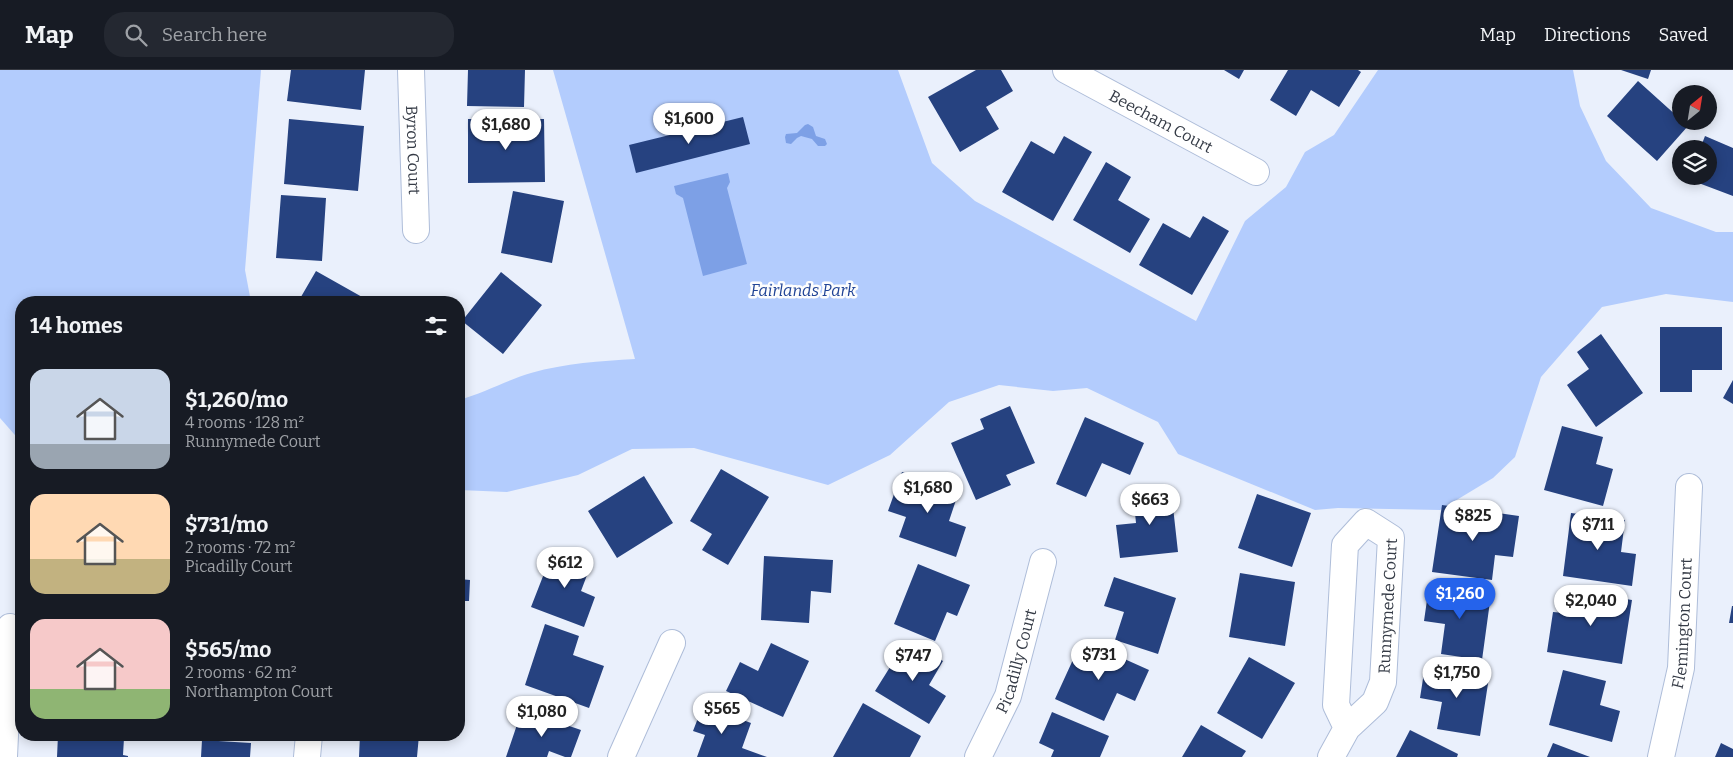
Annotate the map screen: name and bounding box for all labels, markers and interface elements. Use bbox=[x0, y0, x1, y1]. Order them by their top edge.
search box bbox=[104, 12, 454, 57]
text: Map bbox=[25, 21, 74, 49]
icon: search bbox=[122, 21, 150, 49]
text: Search here bbox=[162, 23, 267, 46]
text: Map bbox=[1480, 24, 1516, 46]
text: Directions bbox=[1544, 24, 1631, 46]
text: Saved bbox=[1659, 24, 1708, 46]
north arrow bbox=[1672, 85, 1718, 130]
map controls bbox=[1672, 85, 1717, 185]
street label: Beecham Court bbox=[1106, 86, 1216, 157]
pin: $1,600 bbox=[648, 102, 730, 145]
street label: Byron Court bbox=[402, 105, 424, 195]
pin: $1,680 bbox=[465, 108, 547, 151]
text: $1,600 bbox=[664, 109, 714, 128]
text: $1,680 bbox=[481, 115, 531, 134]
button: layers bbox=[1672, 140, 1717, 185]
park label: Fairlands Park bbox=[750, 281, 856, 300]
icon: filters bbox=[422, 312, 450, 340]
text: 14 homes bbox=[30, 313, 123, 339]
text: $1,260/mo bbox=[185, 387, 288, 413]
icon: home bbox=[70, 389, 130, 449]
text: 4 rooms · 128 m² bbox=[185, 413, 304, 432]
text: Runnymede Court bbox=[185, 432, 321, 451]
pin: $1,680 bbox=[887, 472, 969, 514]
text: $1,680 bbox=[903, 478, 953, 497]
pin: $663 bbox=[1120, 484, 1180, 526]
text: $663 bbox=[1131, 490, 1169, 509]
pin: $825 bbox=[1443, 500, 1503, 542]
text: $825 bbox=[1454, 506, 1492, 525]
pin: $711 bbox=[1568, 508, 1628, 551]
text: $731/mo bbox=[185, 512, 268, 538]
icon: home bbox=[70, 514, 130, 574]
text: $711 bbox=[1582, 515, 1614, 534]
text: 2 rooms · 72 m² bbox=[185, 538, 295, 557]
street label: Runnymede Court bbox=[1374, 538, 1401, 674]
pin: $612 bbox=[535, 546, 595, 589]
text: $612 bbox=[548, 553, 582, 572]
text: Picadilly Court bbox=[185, 557, 293, 576]
street label: Flemington Court bbox=[1668, 557, 1696, 691]
pin: $1,260 bbox=[1419, 578, 1501, 620]
text: $1,260 bbox=[1435, 584, 1485, 603]
pin: $2,040 bbox=[1550, 584, 1632, 627]
text: $2,040 bbox=[1565, 591, 1617, 610]
street label: Picadilly Court bbox=[992, 607, 1040, 716]
text: $565/mo bbox=[185, 637, 271, 663]
pin: $731 bbox=[1069, 638, 1129, 681]
icon: home bbox=[70, 639, 130, 699]
pin: $747 bbox=[883, 640, 943, 682]
text: $731 bbox=[1082, 645, 1116, 664]
text: $747 bbox=[895, 646, 931, 665]
pin: $1,750 bbox=[1416, 656, 1498, 699]
text: 2 rooms · 62 m² bbox=[185, 663, 297, 682]
text: $1,750 bbox=[1434, 663, 1480, 682]
text: Northampton Court bbox=[185, 682, 333, 701]
pin: $565 bbox=[692, 692, 752, 735]
pin: $1,080 bbox=[501, 696, 583, 738]
text: $565 bbox=[704, 699, 740, 718]
text: $1,080 bbox=[517, 702, 567, 721]

